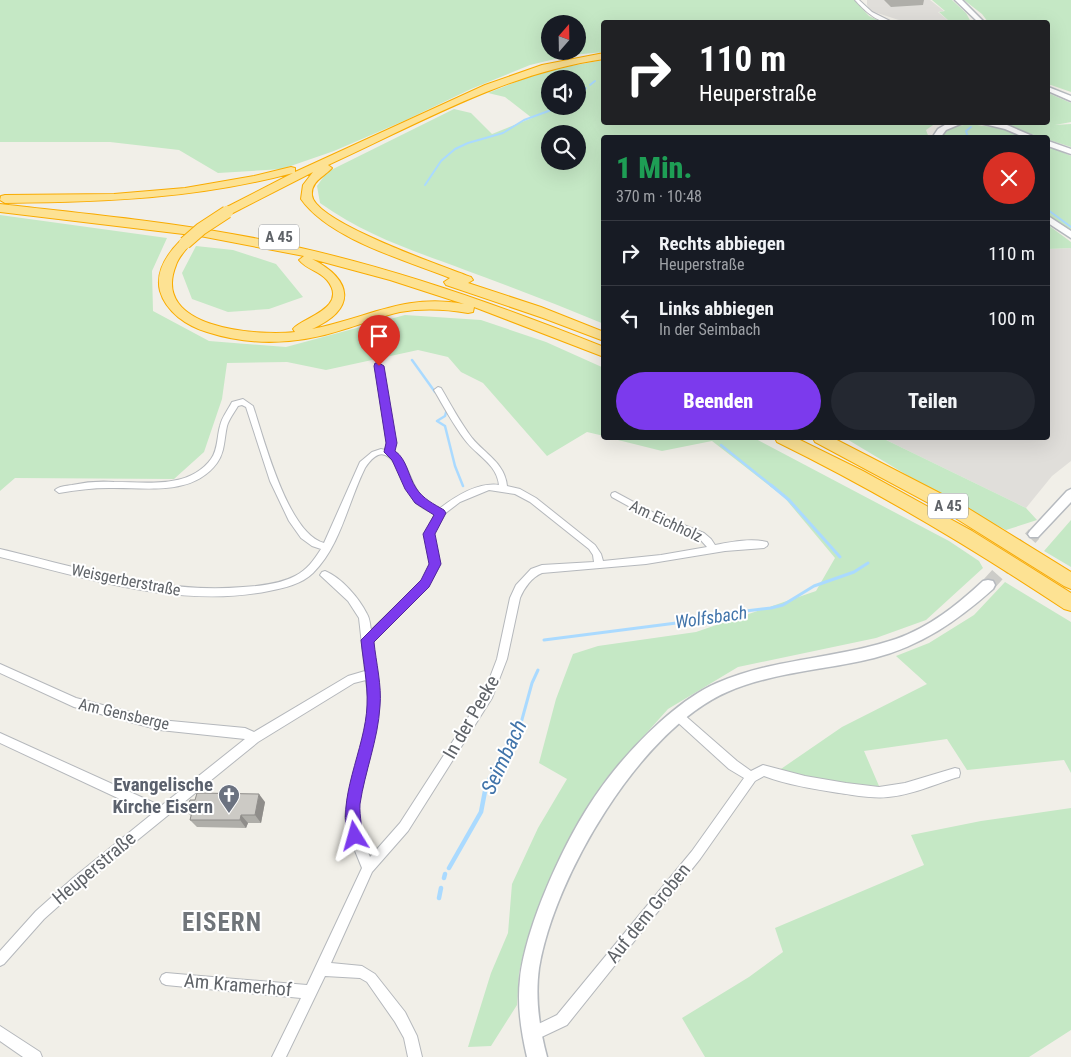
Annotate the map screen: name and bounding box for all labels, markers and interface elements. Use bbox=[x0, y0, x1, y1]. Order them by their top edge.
north arrow bbox=[541, 15, 586, 60]
map controls bbox=[541, 15, 586, 170]
text: 110 m bbox=[699, 39, 786, 80]
icon: right bbox=[616, 40, 681, 105]
button: sound bbox=[541, 70, 586, 115]
text: Heuperstraße bbox=[699, 81, 817, 106]
button: search bbox=[541, 125, 586, 170]
text: 1 Min. bbox=[616, 150, 692, 185]
button: close bbox=[983, 152, 1035, 204]
text: 370 m · 10:48 bbox=[616, 187, 702, 206]
road number: A 45 bbox=[259, 224, 299, 250]
text: Rechts abbiegen bbox=[659, 232, 785, 255]
icon: right bbox=[616, 239, 644, 267]
text: 110 m bbox=[988, 242, 1035, 265]
text: Heuperstraße bbox=[659, 255, 745, 274]
text: Links abbiegen bbox=[659, 297, 774, 320]
icon: left bbox=[616, 304, 644, 332]
text: 100 m bbox=[988, 307, 1035, 330]
pin bbox=[358, 315, 400, 366]
text: In der Seimbach bbox=[659, 320, 761, 339]
icon: arrive bbox=[365, 322, 393, 350]
button: Beenden bbox=[616, 372, 821, 430]
button: Teilen bbox=[831, 372, 1035, 430]
road number: A 45 bbox=[928, 494, 968, 518]
street label: Am Eichholz bbox=[627, 496, 705, 546]
street label: Weisgerberstraße bbox=[70, 560, 182, 600]
water label: Wolfsbach bbox=[674, 602, 748, 632]
street label: In der Peeke bbox=[438, 671, 504, 763]
street label: Am Gensberge bbox=[77, 694, 171, 734]
water label: Seimbach bbox=[476, 716, 532, 798]
place label: Evangelische Kirche Eisern bbox=[113, 773, 213, 818]
church icon: Evangelische Kirche Eisern bbox=[217, 783, 241, 814]
position arrow bbox=[328, 809, 380, 861]
street label: Heuperstraße bbox=[48, 826, 140, 909]
street label: Auf dem Groben bbox=[601, 859, 695, 967]
district label: EISERN bbox=[182, 908, 262, 937]
street label: Am Kramerhof bbox=[183, 969, 293, 1001]

